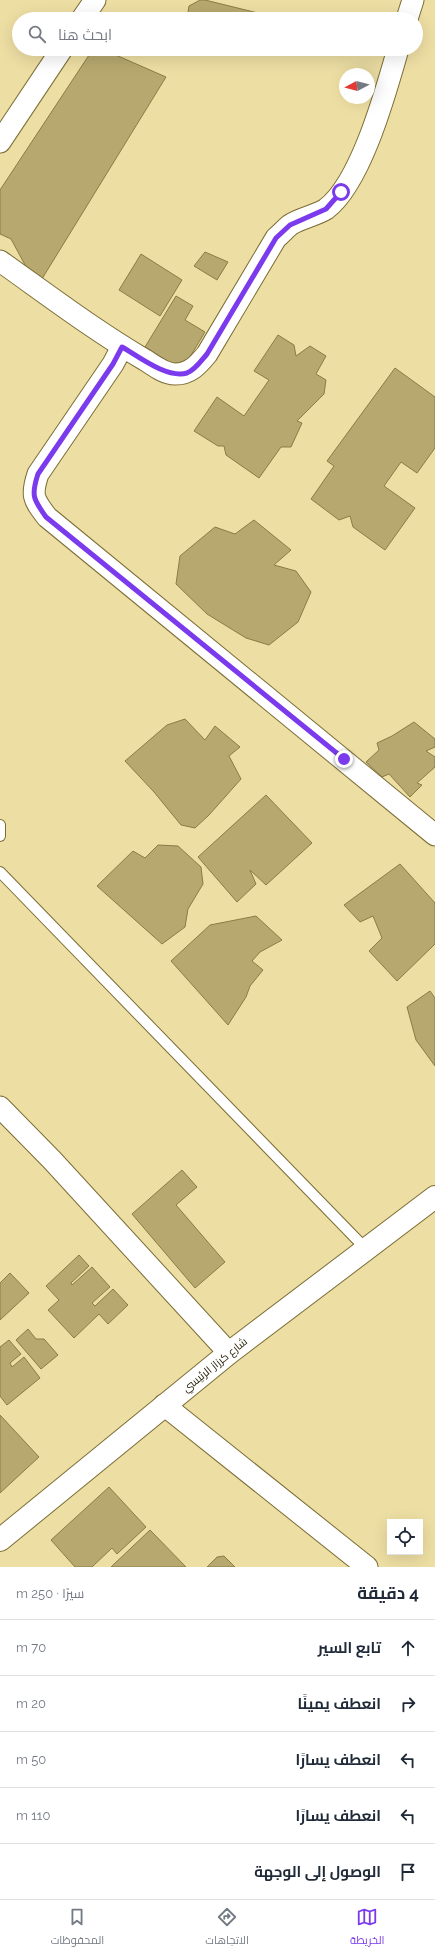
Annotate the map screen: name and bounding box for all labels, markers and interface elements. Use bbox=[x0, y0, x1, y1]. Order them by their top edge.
search box bbox=[12, 12, 423, 56]
icon: search bbox=[26, 23, 48, 45]
text: ابحث هنا bbox=[58, 26, 112, 44]
north arrow bbox=[339, 68, 375, 104]
route start bbox=[332, 183, 350, 201]
route end bbox=[335, 750, 353, 768]
street label: شارع كرزاز الرئيسي bbox=[180, 1335, 251, 1396]
map controls bbox=[387, 1519, 423, 1555]
button: locate bbox=[387, 1519, 423, 1555]
text: 4 دقيقة bbox=[357, 1583, 419, 1603]
text: سيرًا · 250 m bbox=[16, 1586, 84, 1601]
icon: ahead bbox=[397, 1637, 419, 1659]
text: تابع السير bbox=[318, 1639, 381, 1657]
text: 70 m bbox=[16, 1640, 46, 1655]
icon: right bbox=[397, 1693, 419, 1715]
text: انعطف يمينًا bbox=[297, 1695, 381, 1713]
text: 20 m bbox=[16, 1696, 46, 1711]
icon: left bbox=[397, 1749, 419, 1771]
text: انعطف يسارًا bbox=[296, 1751, 381, 1769]
text: 50 m bbox=[16, 1752, 46, 1767]
icon: left bbox=[397, 1805, 419, 1827]
text: انعطف يسارًا bbox=[296, 1807, 381, 1825]
text: 110 m bbox=[16, 1808, 50, 1823]
icon: arrive bbox=[397, 1861, 419, 1883]
text: الوصول إلى الوجهة bbox=[254, 1863, 381, 1881]
tab: المحفوظات bbox=[51, 1906, 104, 1950]
tab: الاتجاهات bbox=[205, 1906, 249, 1950]
tab: الخريطة bbox=[350, 1906, 384, 1950]

